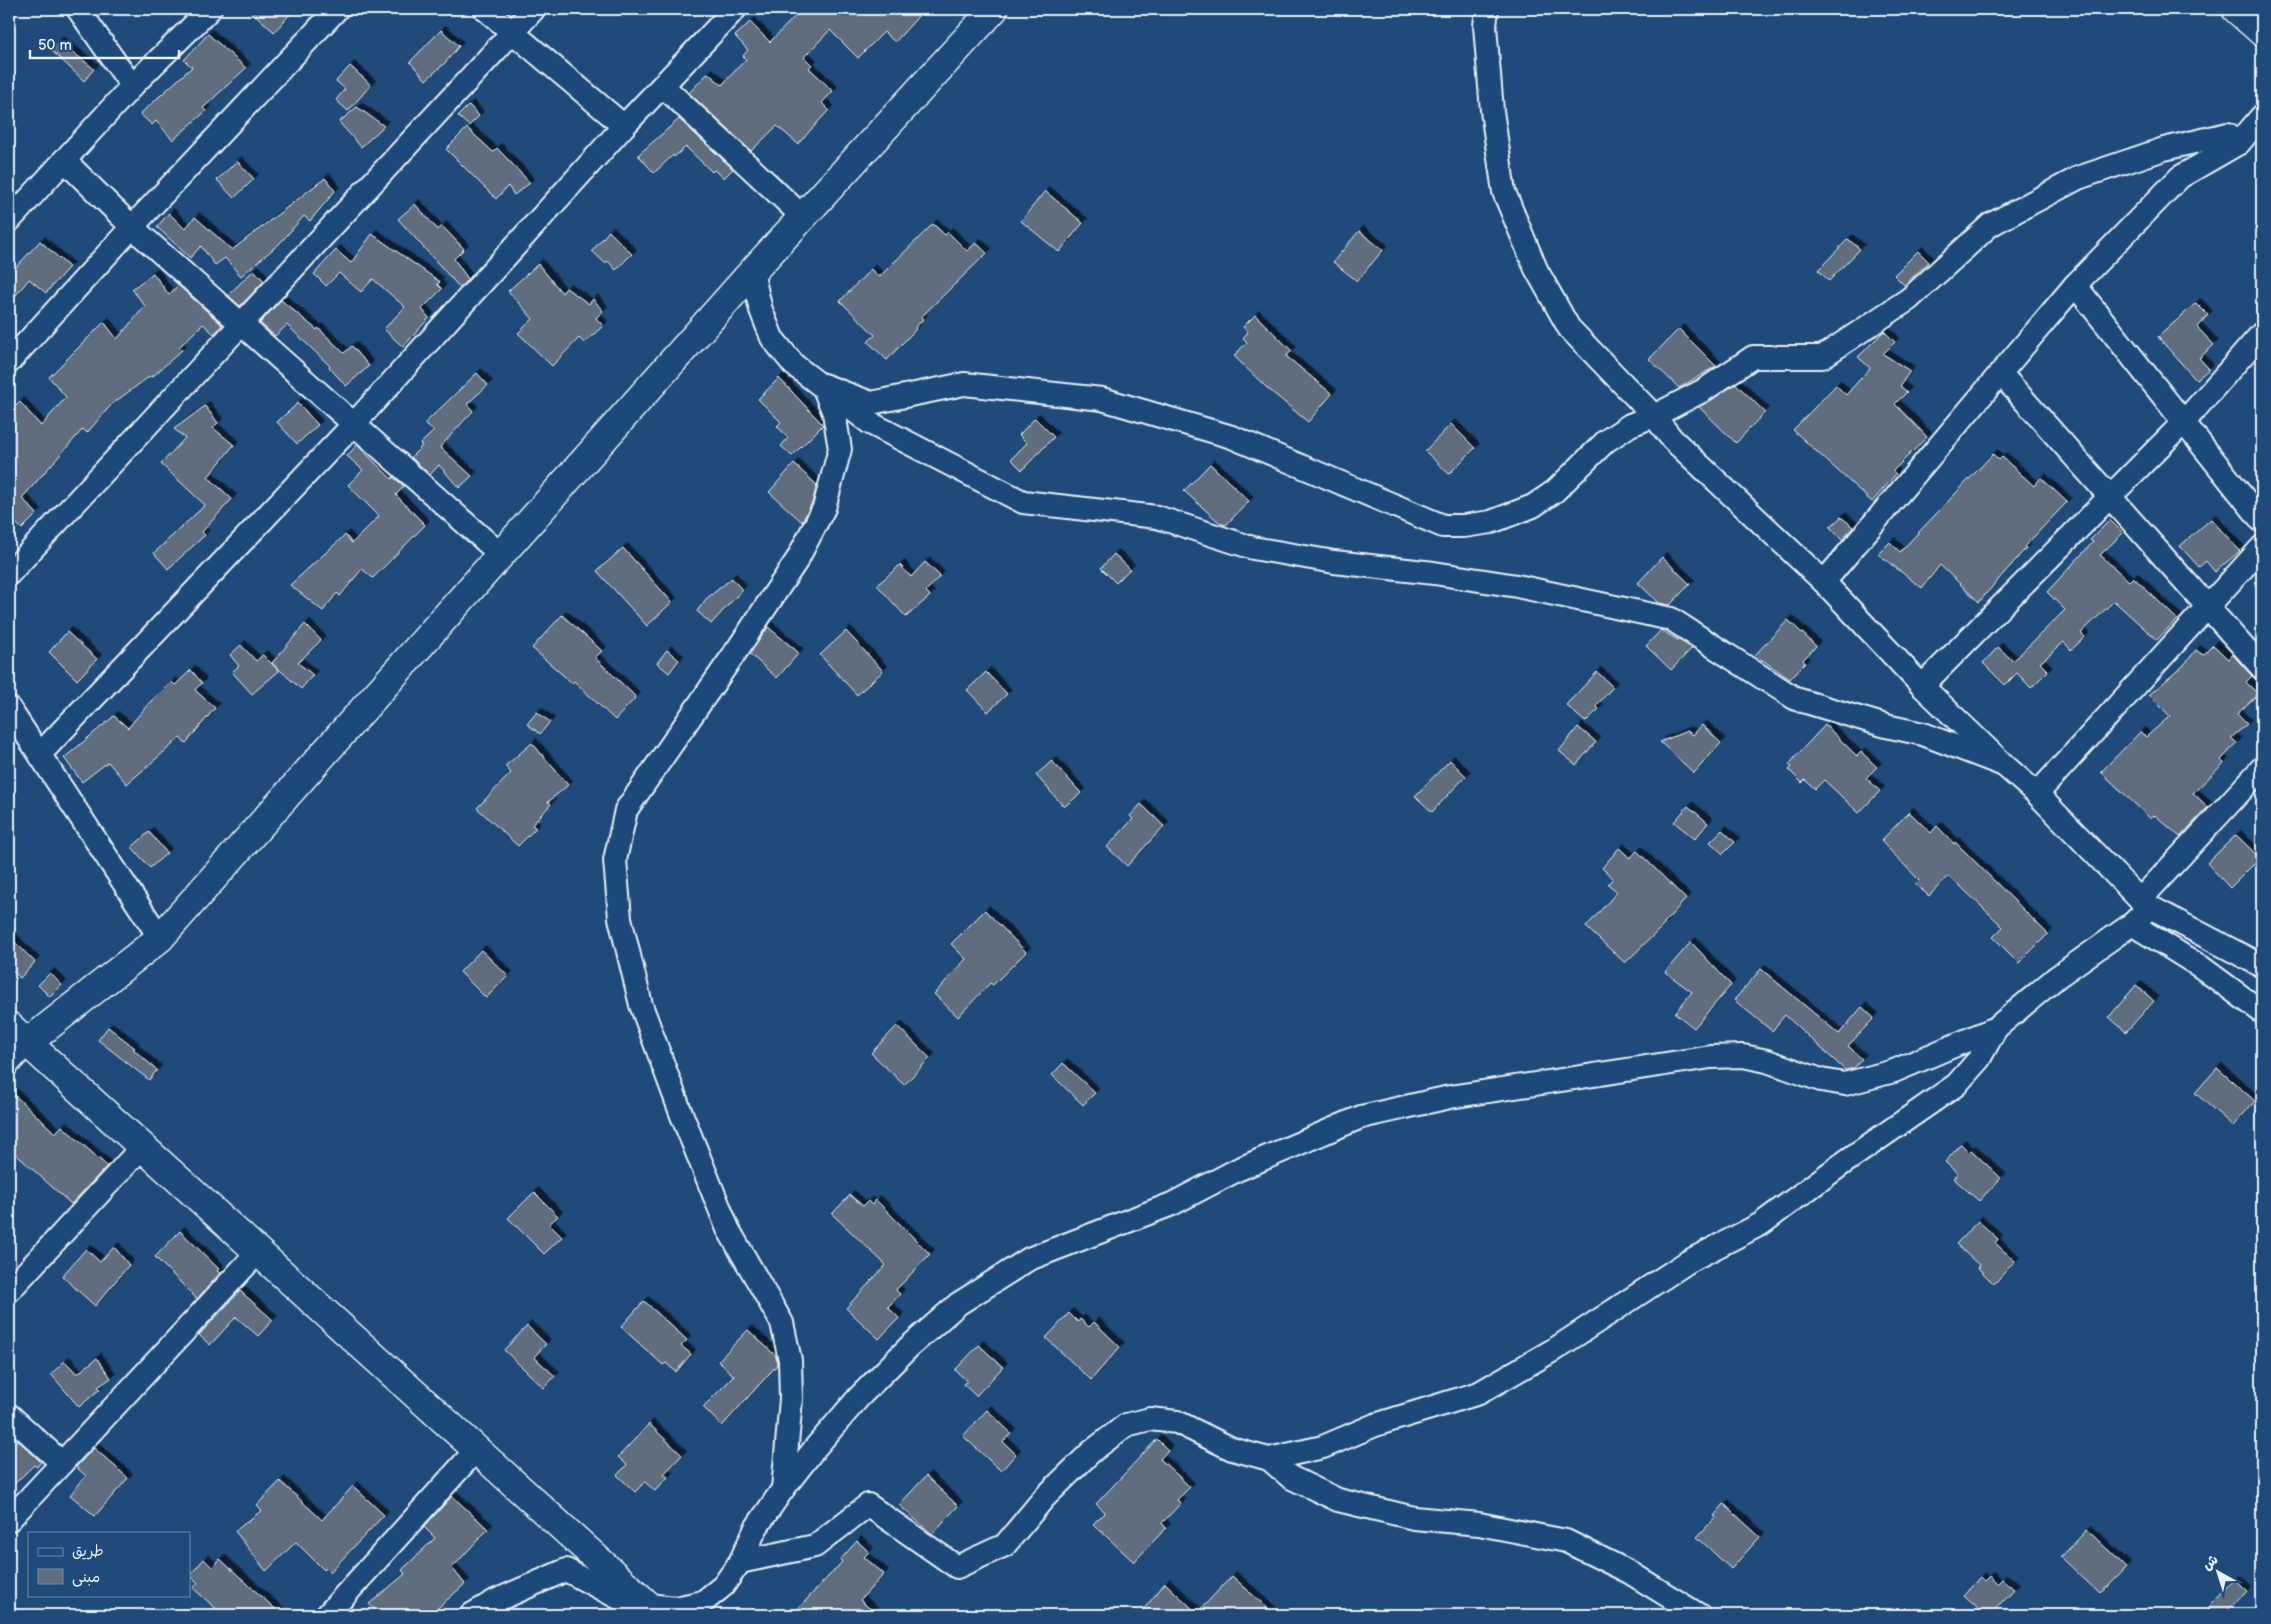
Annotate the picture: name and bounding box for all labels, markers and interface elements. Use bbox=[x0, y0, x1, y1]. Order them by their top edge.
scale bar bbox=[30, 28, 179, 60]
text: 50 m bbox=[38, 36, 72, 55]
legend bbox=[28, 1532, 190, 1596]
text: طريق bbox=[72, 1542, 104, 1561]
north arrow bbox=[2194, 1546, 2244, 1596]
text: ش bbox=[2199, 1551, 2221, 1574]
text: مبنى bbox=[72, 1568, 100, 1587]

